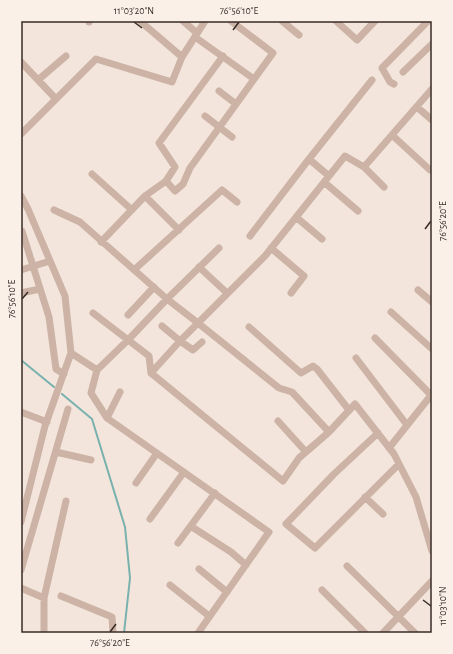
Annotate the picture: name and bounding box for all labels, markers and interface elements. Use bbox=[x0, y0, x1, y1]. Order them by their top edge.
text: 11°03'20"N bbox=[114, 6, 154, 16]
text: 76°56'10"E bbox=[220, 6, 259, 16]
text: 76°56'20"E bbox=[438, 201, 448, 241]
text: 76°56'10"E bbox=[7, 279, 17, 318]
text: 11°03'10"N bbox=[438, 586, 448, 626]
text: 76°56'20"E bbox=[90, 638, 130, 648]

